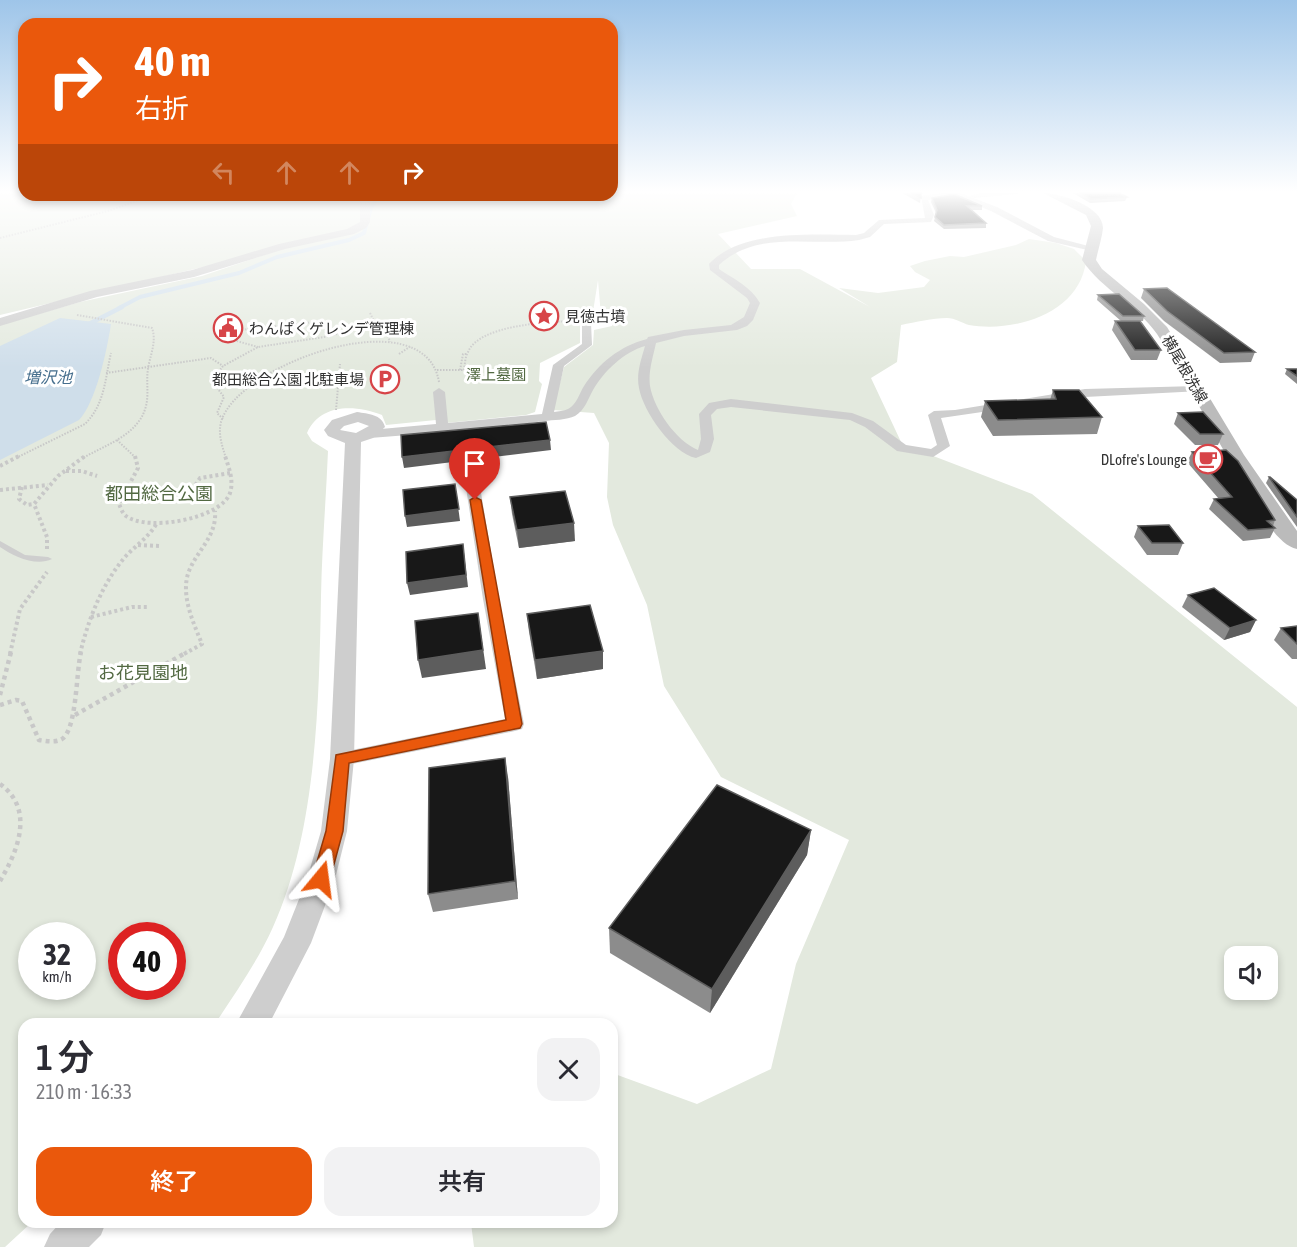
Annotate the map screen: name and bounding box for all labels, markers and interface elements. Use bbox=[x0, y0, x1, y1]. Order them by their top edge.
text: 40 m bbox=[135, 37, 210, 85]
icon: right bbox=[36, 42, 114, 120]
text: 右折 bbox=[135, 93, 189, 124]
icon: left bbox=[207, 156, 240, 189]
icon: ahead bbox=[270, 156, 303, 189]
icon: ahead bbox=[333, 156, 366, 189]
icon: right bbox=[396, 156, 429, 189]
place icon: 見徳古墳 bbox=[528, 300, 560, 332]
place label: 見徳古墳 bbox=[565, 308, 625, 325]
public building icon: わんぱくゲレンデ管理棟 bbox=[212, 312, 244, 344]
place label: わんぱくゲレンデ管理棟 bbox=[249, 320, 414, 337]
street label: 横尾根洗線 bbox=[1159, 332, 1211, 406]
parking icon: 都田総合公園 北駐車場 bbox=[369, 363, 401, 395]
park label: 澤上墓園 bbox=[466, 366, 526, 383]
water label: 増沢池 bbox=[24, 368, 74, 386]
place label: 都田総合公園 北駐車場 bbox=[212, 371, 364, 388]
pin bbox=[449, 438, 500, 500]
cafe icon: DLofre's Lounge bbox=[1192, 443, 1224, 475]
icon: arrive bbox=[458, 447, 491, 480]
place label: DLofre's Lounge bbox=[1101, 451, 1187, 468]
park label: 都田総合公園 bbox=[105, 483, 213, 504]
park label: お花見園地 bbox=[98, 662, 188, 683]
position arrow bbox=[289, 847, 353, 911]
speed limit sign: 40 bbox=[108, 922, 186, 1000]
text: 32 bbox=[43, 937, 71, 971]
map controls bbox=[1224, 946, 1278, 1000]
button: sound bbox=[1224, 946, 1278, 1000]
text: km/h bbox=[42, 968, 72, 985]
text: 1 分 bbox=[36, 1036, 94, 1078]
button: close bbox=[537, 1038, 600, 1101]
text: 210 m · 16:33 bbox=[36, 1080, 132, 1103]
button: 終了 bbox=[36, 1147, 312, 1216]
button: 共有 bbox=[324, 1147, 600, 1216]

